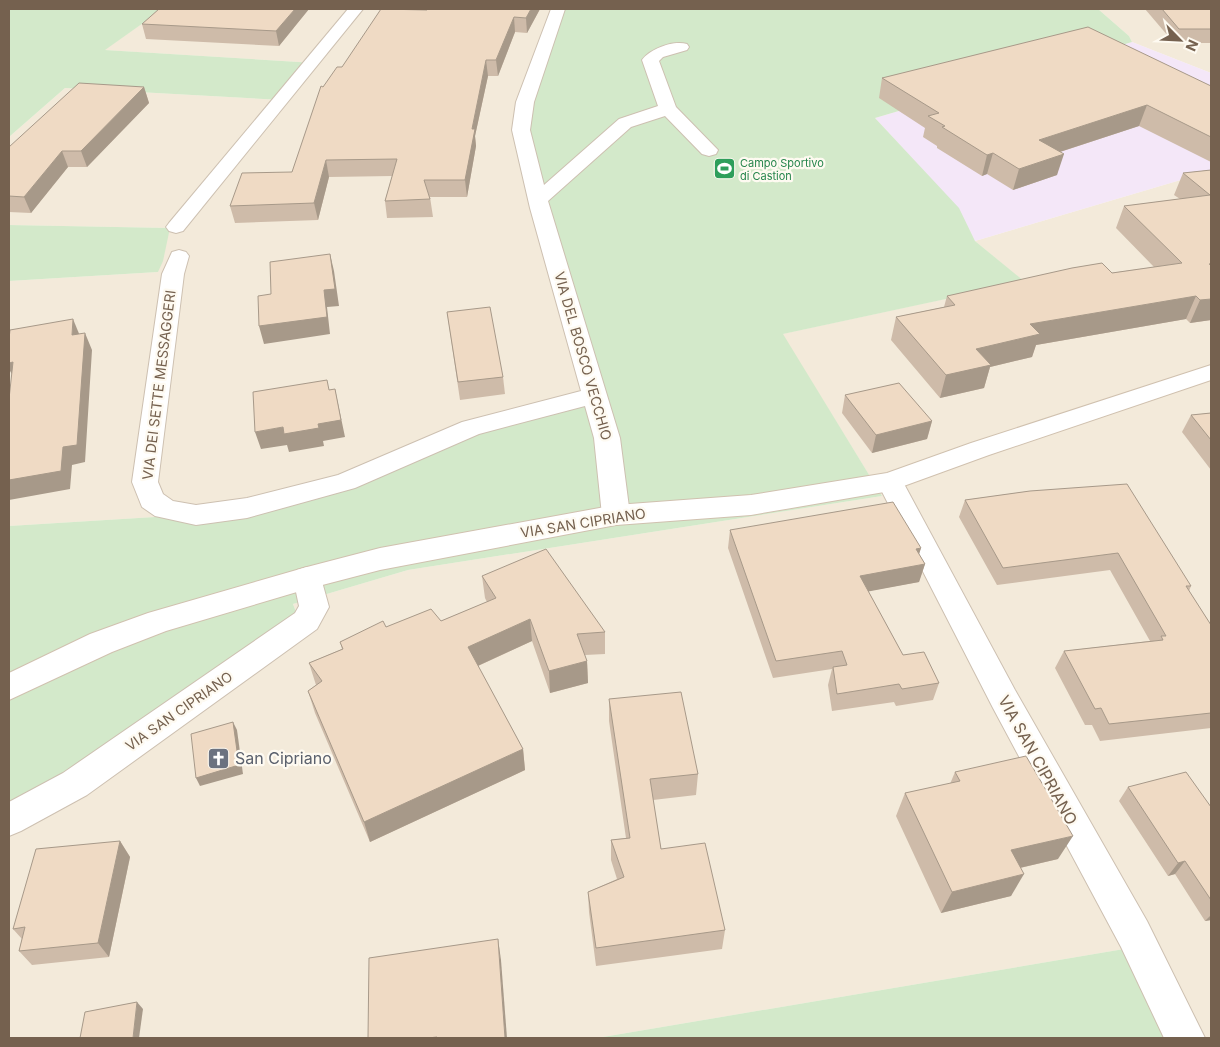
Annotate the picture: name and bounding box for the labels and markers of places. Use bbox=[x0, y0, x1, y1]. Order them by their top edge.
place label: Campo Sportivo di Castion bbox=[740, 156, 824, 183]
sports icon: Campo Sportivo di Castion bbox=[712, 157, 736, 181]
church icon: San Cipriano bbox=[207, 746, 231, 770]
place label: San Cipriano bbox=[235, 748, 332, 768]

